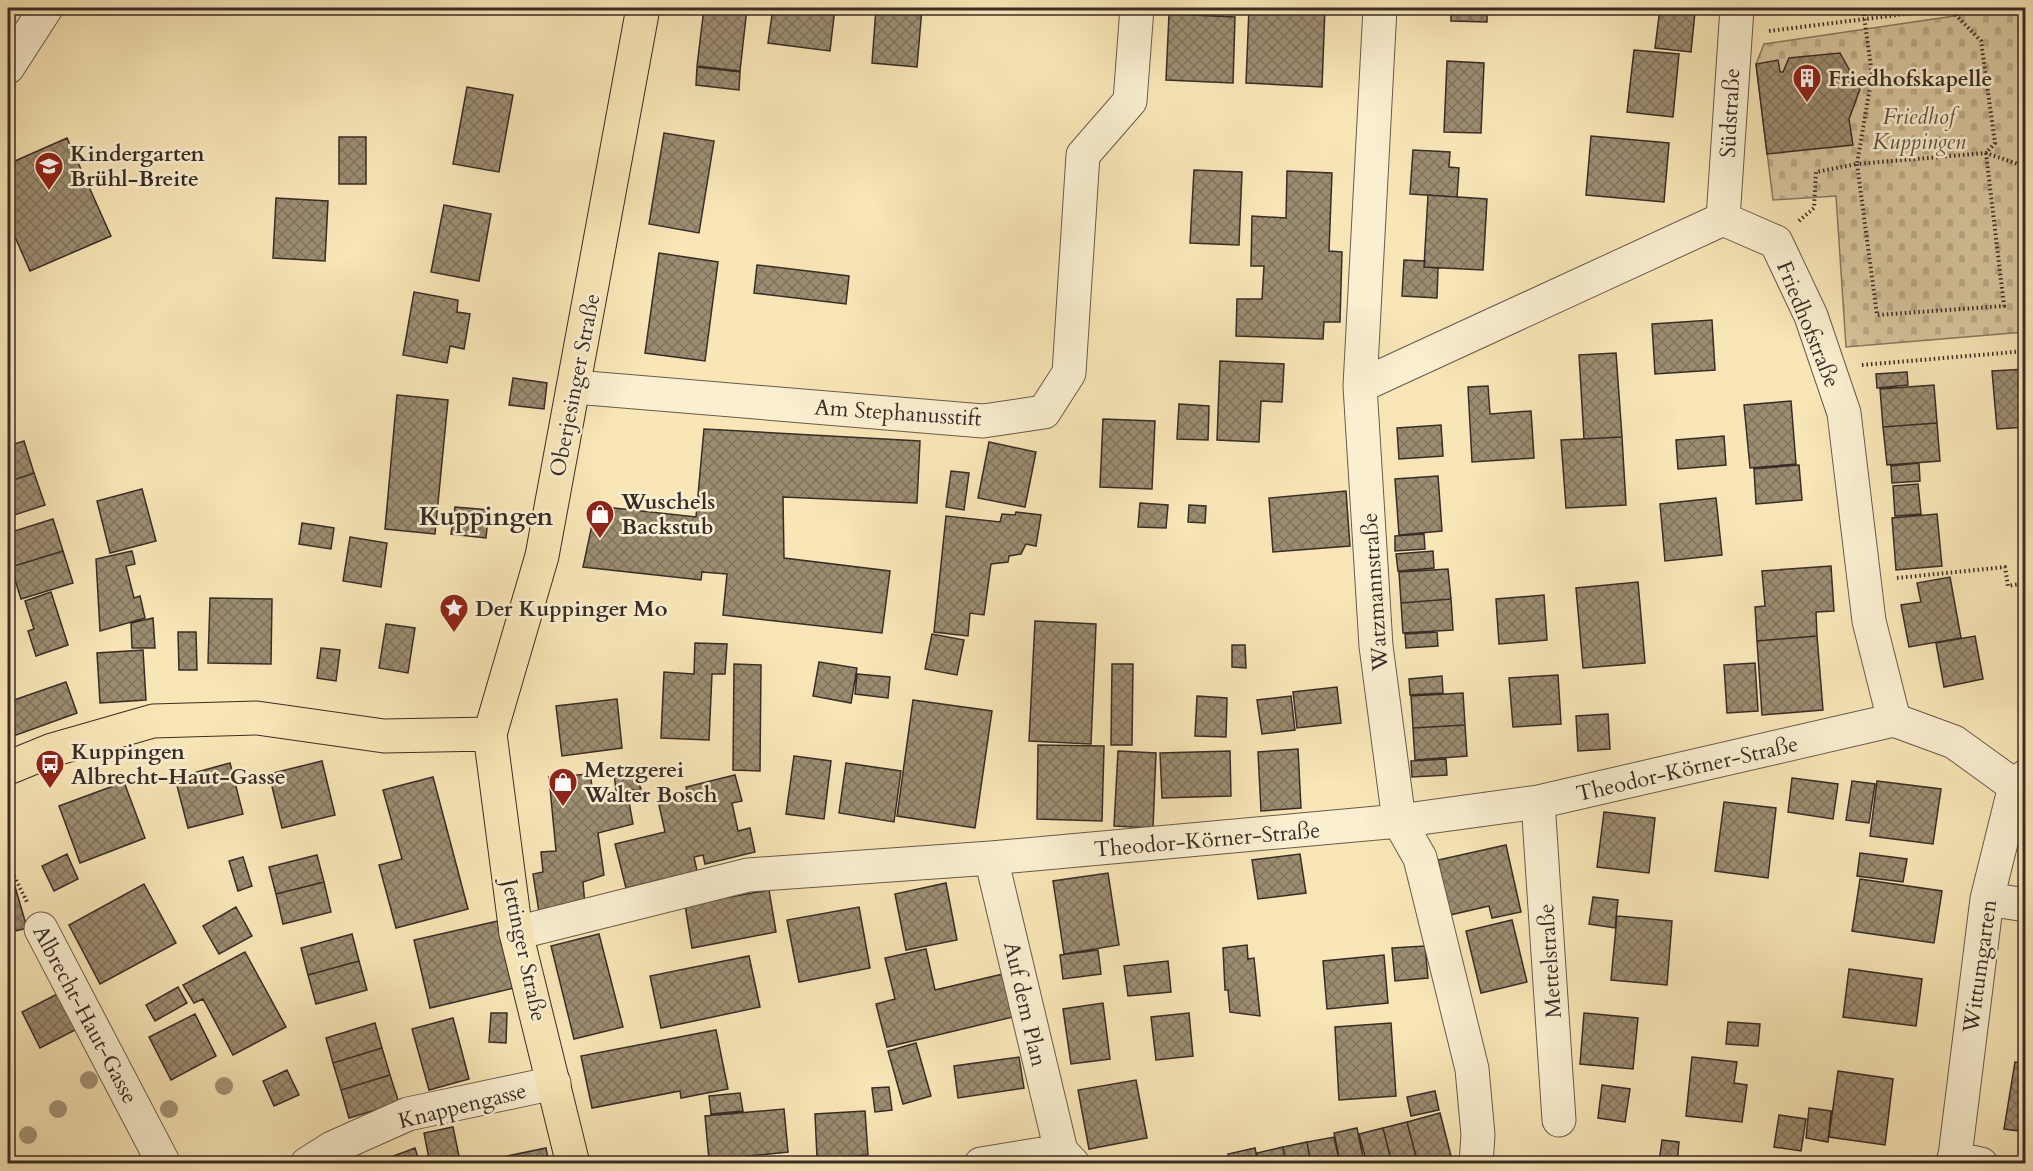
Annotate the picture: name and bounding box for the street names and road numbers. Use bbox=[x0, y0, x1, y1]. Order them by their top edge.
street label: Südstraße bbox=[1713, 67, 1747, 159]
street label: Friedhofstraße bbox=[1769, 257, 1847, 392]
street label: Oberjesinger Straße bbox=[543, 291, 607, 479]
street label: Am Stephanusstift bbox=[813, 392, 983, 434]
street label: Watzmannstraße bbox=[1355, 512, 1396, 673]
street label: Theodor-Körner-Straße bbox=[1573, 729, 1801, 809]
street label: Theodor-Körner-Straße bbox=[1093, 815, 1321, 865]
street label: Jettinger Straße bbox=[494, 873, 554, 1024]
street label: Wittumgarten bbox=[1956, 897, 2004, 1036]
street label: Mettelstraße bbox=[1531, 902, 1569, 1019]
street label: Albrecht-Haut-Gasse bbox=[25, 920, 145, 1109]
street label: Auf dem Plan bbox=[996, 939, 1054, 1070]
street label: Knappengasse bbox=[395, 1076, 529, 1136]

